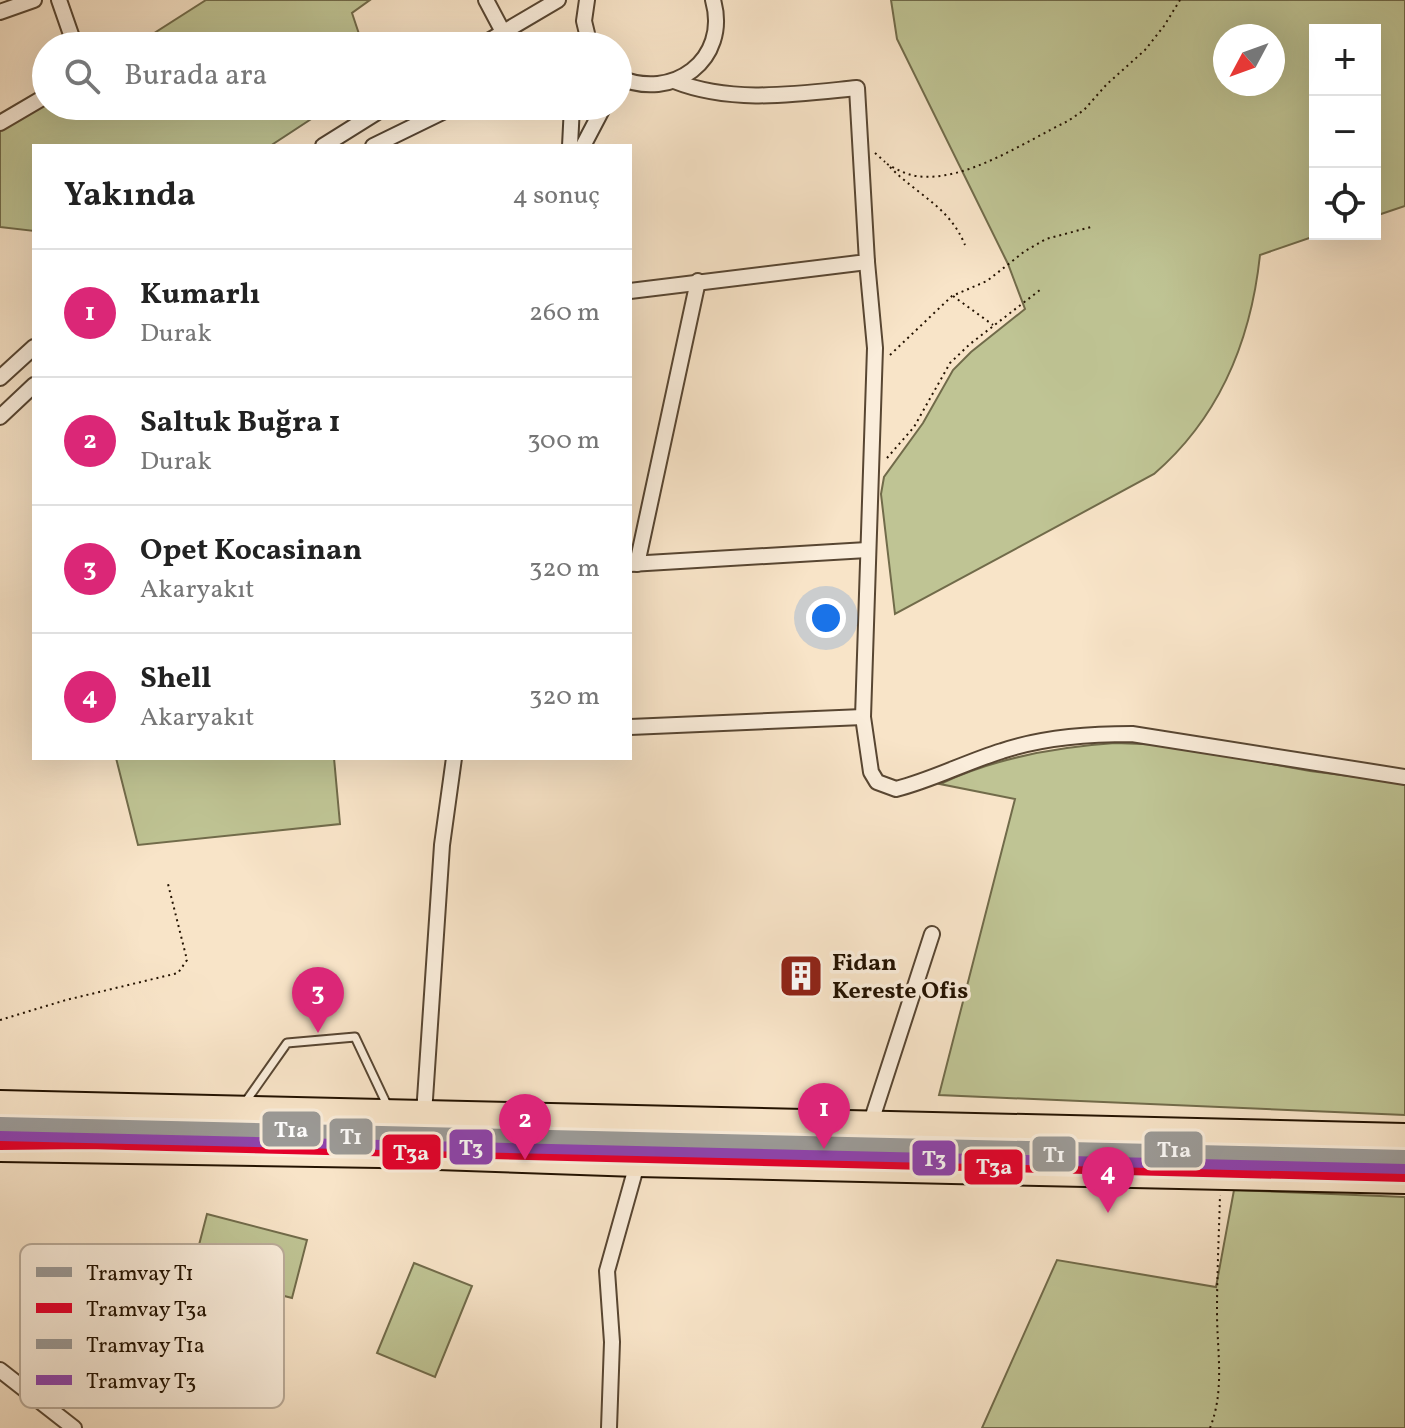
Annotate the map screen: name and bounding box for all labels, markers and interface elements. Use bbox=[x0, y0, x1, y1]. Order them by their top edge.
north arrow bbox=[1213, 24, 1285, 96]
map controls bbox=[1309, 24, 1381, 240]
button: + bbox=[1309, 24, 1381, 96]
search box bbox=[32, 32, 632, 120]
icon: search bbox=[60, 54, 104, 98]
text: Burada ara bbox=[124, 55, 267, 97]
button: − bbox=[1309, 96, 1381, 168]
button: locate bbox=[1309, 168, 1381, 240]
text: Yakında bbox=[64, 173, 196, 220]
text: 4 sonuç bbox=[513, 178, 600, 214]
text: Kumarlı bbox=[140, 274, 260, 316]
text: 1 bbox=[85, 295, 95, 331]
text: 260 m bbox=[529, 295, 600, 331]
text: Durak bbox=[140, 316, 212, 352]
text: Saltuk Buğra 1 bbox=[140, 402, 341, 444]
text: 2 bbox=[83, 423, 97, 459]
text: 300 m bbox=[527, 423, 600, 459]
text: Durak bbox=[140, 444, 212, 480]
text: Opet Kocasinan bbox=[140, 530, 362, 572]
text: 3 bbox=[83, 551, 97, 587]
text: 320 m bbox=[529, 551, 600, 587]
text: Akaryakıt bbox=[140, 572, 254, 608]
your location bbox=[806, 598, 846, 638]
text: Shell bbox=[140, 658, 212, 700]
text: 4 bbox=[82, 679, 98, 715]
text: 320 m bbox=[529, 679, 600, 715]
text: Akaryakıt bbox=[140, 700, 254, 736]
place label: Fidan Kereste Ofis bbox=[832, 947, 968, 1009]
building icon: Fidan Kereste Ofis bbox=[777, 952, 825, 1000]
pin: 3 bbox=[292, 967, 344, 1033]
pin: 1 bbox=[798, 1083, 850, 1149]
pin: 2 bbox=[499, 1094, 551, 1160]
line badge: T1a bbox=[261, 1110, 322, 1148]
text: T1a bbox=[274, 1116, 308, 1147]
line badge: T1 bbox=[328, 1117, 374, 1156]
text: T1 bbox=[340, 1123, 362, 1154]
line badge: T3 bbox=[448, 1128, 494, 1166]
line badge: T1a bbox=[1143, 1130, 1204, 1169]
line badge: T3a bbox=[381, 1133, 442, 1171]
text: T3 bbox=[459, 1134, 483, 1165]
line badge: T1 bbox=[1031, 1135, 1077, 1173]
text: T1a bbox=[1157, 1136, 1191, 1167]
text: T3a bbox=[393, 1139, 429, 1170]
line badge: T3 bbox=[911, 1139, 957, 1177]
text: T1 bbox=[1043, 1141, 1065, 1172]
text: T3 bbox=[922, 1145, 946, 1176]
pin: 4 bbox=[1082, 1147, 1134, 1213]
line badge: T3a bbox=[963, 1148, 1024, 1186]
text: T3a bbox=[976, 1153, 1012, 1184]
legend bbox=[20, 1244, 284, 1408]
text: Tramvay T1 bbox=[86, 1259, 194, 1290]
text: Tramvay T3a bbox=[86, 1295, 207, 1326]
text: Tramvay T1a bbox=[86, 1331, 205, 1362]
text: Tramvay T3 bbox=[86, 1367, 196, 1398]

